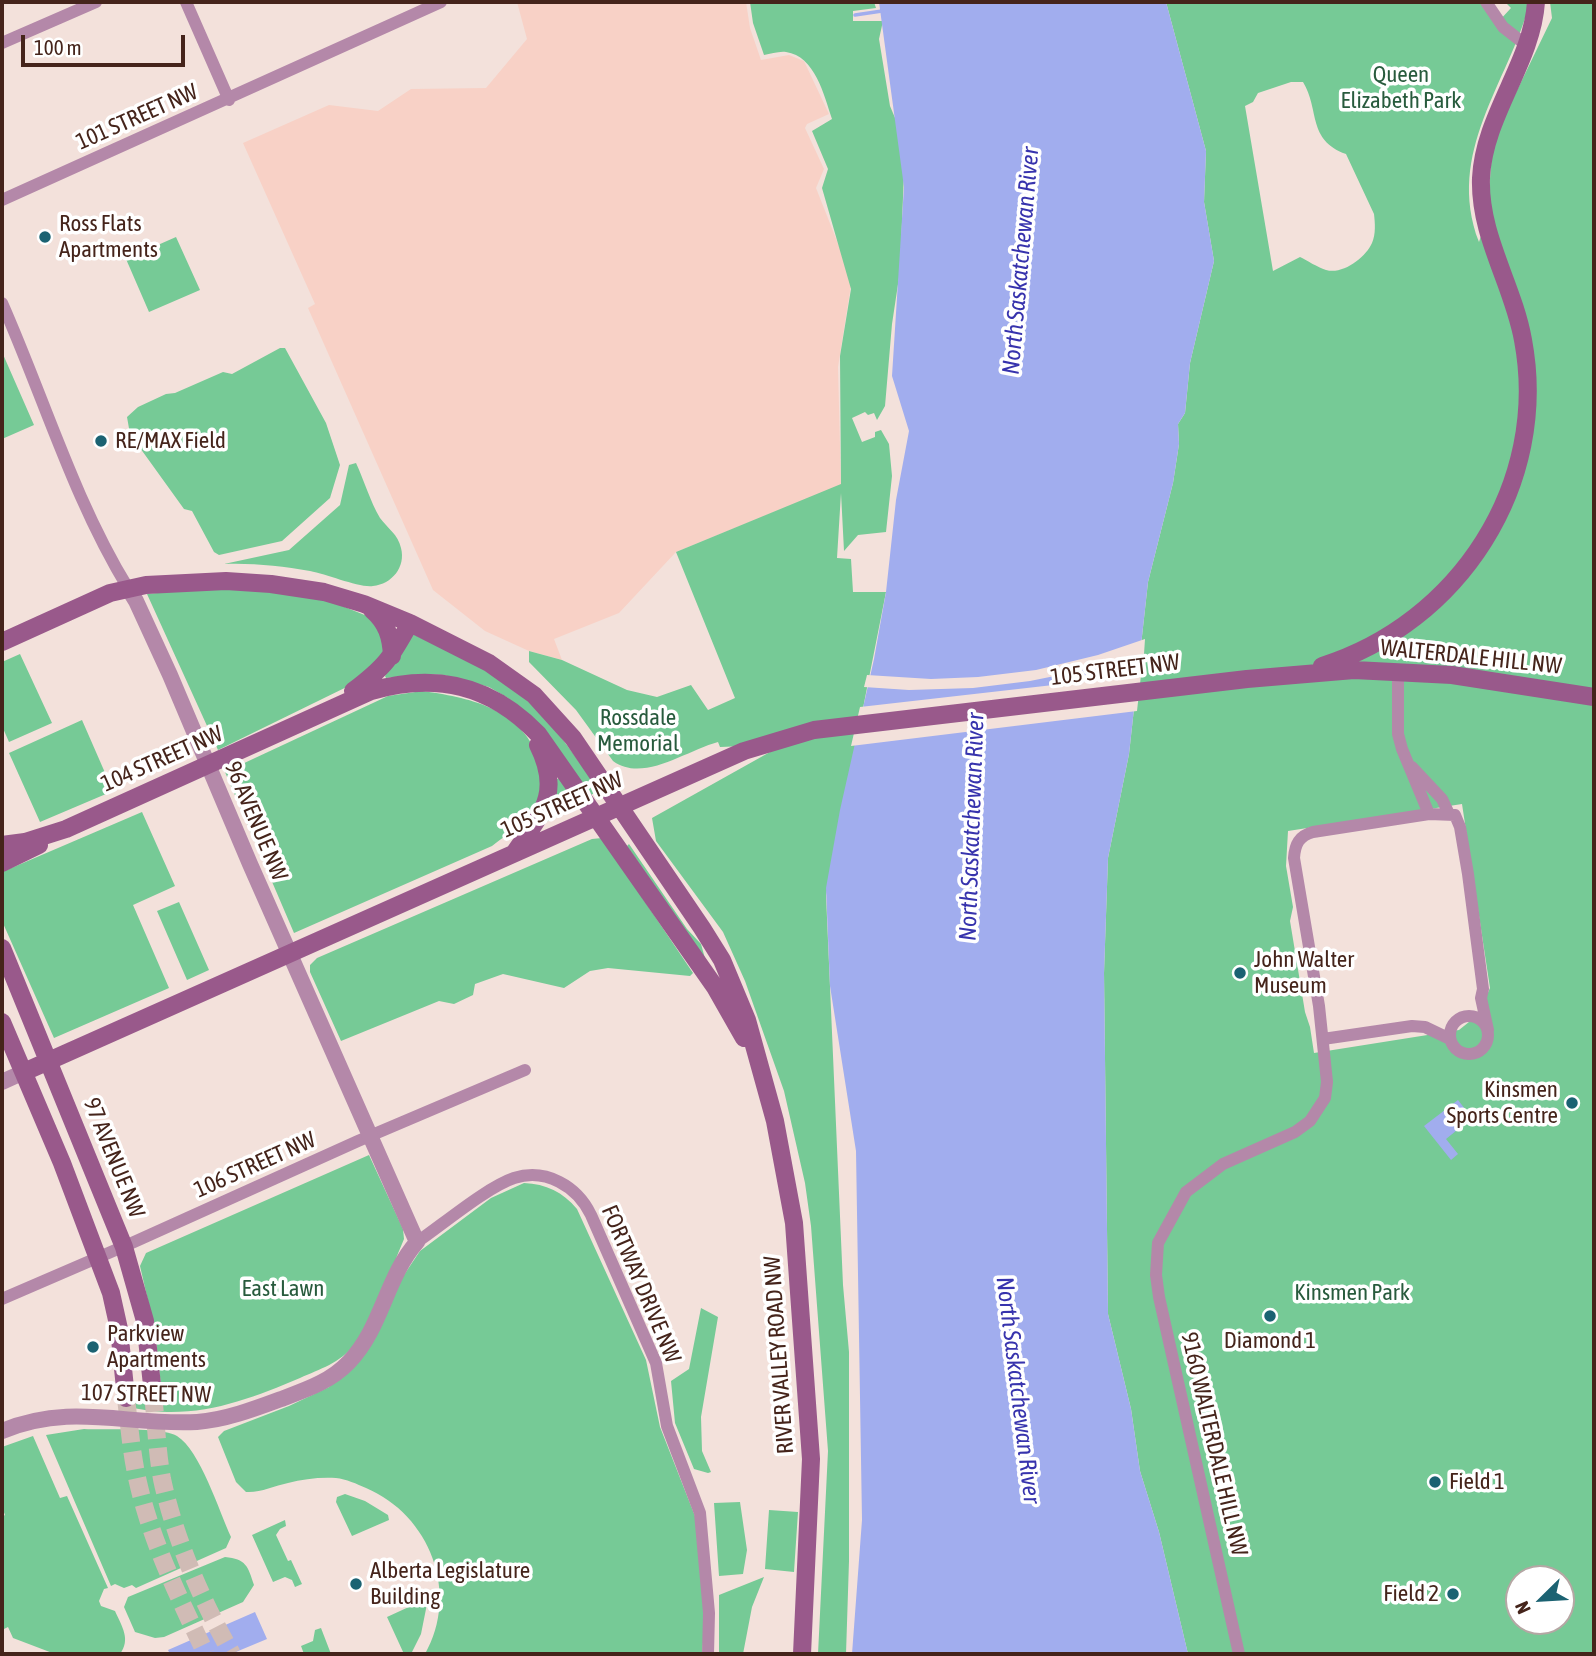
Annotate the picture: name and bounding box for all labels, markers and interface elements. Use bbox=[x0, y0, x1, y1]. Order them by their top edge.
scale bar bbox=[24, 21, 189, 65]
text: 100 m bbox=[34, 35, 82, 59]
park label: Queen Elizabeth Park bbox=[1341, 61, 1461, 115]
street label: 101 STREET NW bbox=[72, 78, 202, 156]
water label: North Saskatchewan River bbox=[997, 146, 1045, 376]
place label: Ross Flats Apartments bbox=[59, 210, 158, 264]
marker: Ross Flats Apartments bbox=[37, 229, 53, 245]
place label: RE/MAX Field bbox=[115, 427, 226, 455]
marker: RE/MAX Field bbox=[93, 433, 109, 449]
street label: WALTERDALE HILL NW bbox=[1379, 634, 1563, 680]
street label: 105 STREET NW bbox=[1049, 648, 1181, 692]
park label: Rossdale Memorial bbox=[597, 704, 679, 758]
water label: North Saskatchewan River bbox=[954, 712, 990, 942]
street label: 104 STREET NW bbox=[97, 720, 227, 798]
street label: 96 AVENUE NW bbox=[218, 757, 294, 885]
street label: 105 STREET NW bbox=[497, 766, 627, 844]
place label: John Walter Museum bbox=[1254, 946, 1354, 1000]
marker: John Walter Museum bbox=[1232, 965, 1248, 981]
place label: Kinsmen Sports Centre bbox=[1446, 1076, 1558, 1130]
street label: 97 AVENUE NW bbox=[77, 1094, 151, 1222]
marker: Kinsmen Sports Centre bbox=[1564, 1095, 1580, 1111]
street label: 106 STREET NW bbox=[190, 1126, 320, 1204]
street label: FORTWAY DRIVE NW bbox=[595, 1201, 687, 1367]
street label: RIVER VALLEY ROAD NW bbox=[758, 1255, 800, 1455]
park label: East Lawn bbox=[242, 1275, 324, 1303]
water label: North Saskatchewan River bbox=[990, 1275, 1046, 1505]
park label: Kinsmen Park bbox=[1294, 1279, 1410, 1307]
marker: Diamond 1 bbox=[1262, 1308, 1278, 1324]
place label: Parkview Apartments bbox=[107, 1320, 206, 1374]
place label: Diamond 1 bbox=[1224, 1327, 1316, 1355]
street label: 9160 WALTERDALE HILL NW bbox=[1175, 1330, 1253, 1558]
marker: Parkview Apartments bbox=[85, 1339, 101, 1355]
street label: 107 STREET NW bbox=[81, 1379, 211, 1409]
place label: Field 1 bbox=[1449, 1468, 1505, 1496]
marker: Field 1 bbox=[1427, 1474, 1443, 1490]
place label: Alberta Legislature Building bbox=[370, 1557, 530, 1611]
north arrow bbox=[1505, 1565, 1575, 1635]
marker: Alberta Legislature Building bbox=[348, 1576, 364, 1592]
place label: Field 2 bbox=[1383, 1580, 1439, 1608]
marker: Field 2 bbox=[1445, 1586, 1461, 1602]
text: N bbox=[1510, 1598, 1535, 1617]

